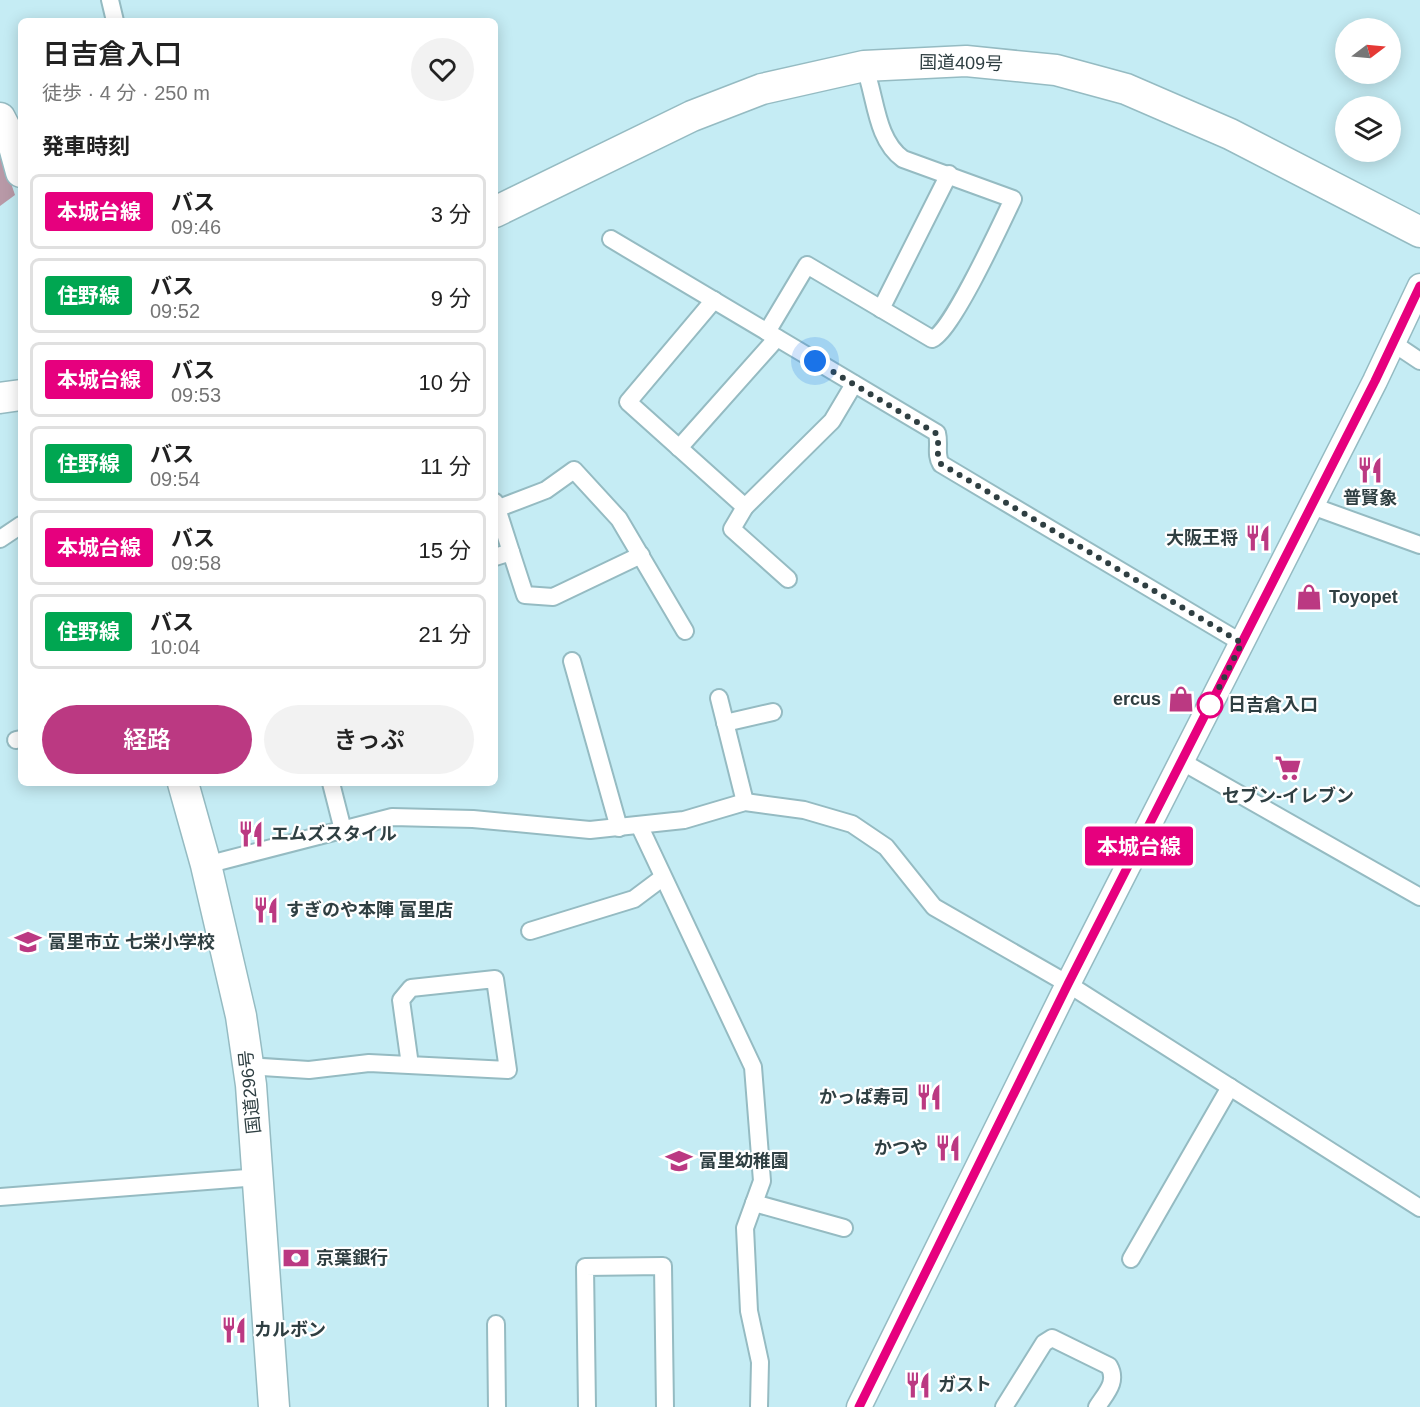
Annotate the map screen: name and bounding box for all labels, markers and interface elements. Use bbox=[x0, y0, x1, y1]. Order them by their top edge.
north arrow bbox=[1335, 18, 1401, 84]
map controls bbox=[1335, 18, 1401, 162]
button: heart bbox=[411, 38, 474, 101]
text: 日吉倉入口 bbox=[42, 39, 182, 70]
street label: 国道409号 bbox=[919, 52, 1003, 74]
text: 徒歩 · 4 分 · 250 m bbox=[42, 82, 210, 104]
button: layers bbox=[1335, 96, 1401, 162]
text: 発車時刻 bbox=[42, 134, 130, 159]
text: バス bbox=[171, 190, 215, 215]
text: 本城台線 bbox=[57, 200, 141, 223]
text: 3 分 bbox=[431, 202, 471, 227]
text: 09:46 bbox=[171, 216, 221, 238]
text: バス bbox=[150, 274, 194, 299]
text: 住野線 bbox=[57, 284, 120, 307]
text: 9 分 bbox=[431, 286, 471, 311]
text: 09:52 bbox=[150, 300, 200, 322]
your location bbox=[800, 346, 830, 376]
text: バス bbox=[171, 358, 215, 383]
text: 本城台線 bbox=[57, 368, 141, 391]
text: 10 分 bbox=[418, 370, 471, 395]
text: 09:53 bbox=[171, 384, 221, 406]
text: バス bbox=[150, 442, 194, 467]
text: 住野線 bbox=[57, 452, 120, 475]
text: 11 分 bbox=[420, 454, 471, 479]
restaurant icon: 普賢象 bbox=[1355, 455, 1385, 485]
text: 09:54 bbox=[150, 468, 200, 490]
place label: 普賢象 bbox=[1343, 488, 1397, 508]
restaurant icon: 大阪王将 bbox=[1243, 523, 1273, 553]
text: バス bbox=[171, 526, 215, 551]
place label: 大阪王将 bbox=[1166, 528, 1238, 548]
text: 本城台線 bbox=[57, 536, 141, 559]
text: 15 分 bbox=[418, 538, 471, 563]
text: 09:58 bbox=[171, 552, 221, 574]
shop icon: Toyopet bbox=[1294, 582, 1324, 612]
place label: Toyopet bbox=[1329, 587, 1398, 607]
text: バス bbox=[150, 610, 194, 635]
text: 住野線 bbox=[57, 620, 120, 643]
text: 21 分 bbox=[418, 622, 471, 647]
text: 10:04 bbox=[150, 636, 200, 658]
shop icon: ercus bbox=[1166, 684, 1196, 714]
place label: ercus bbox=[1113, 689, 1161, 709]
marker: 日吉倉入口 bbox=[1197, 692, 1223, 718]
place label: 日吉倉入口 bbox=[1228, 695, 1318, 715]
button: 経路 bbox=[42, 705, 252, 774]
button: きっぷ bbox=[264, 705, 474, 774]
supermarket icon: セブン-イレブン bbox=[1273, 753, 1303, 783]
place label: セブン-イレブン bbox=[1222, 786, 1354, 806]
restaurant icon: エムズスタイル bbox=[236, 819, 266, 849]
place label: エムズスタイル bbox=[271, 824, 397, 844]
line badge: 本城台線 bbox=[1097, 826, 1181, 866]
text: 本城台線 bbox=[1097, 835, 1181, 858]
restaurant icon: すぎのや本陣 富里店 bbox=[251, 895, 281, 925]
place label: すぎのや本陣 富里店 bbox=[286, 900, 453, 920]
school or university icon: 富里市立 七栄小学校 bbox=[13, 927, 43, 957]
place label: 富里市立 七栄小学校 bbox=[48, 932, 215, 952]
street label: 国道296号 bbox=[236, 1049, 264, 1135]
restaurant icon: かっぱ寿司 bbox=[914, 1082, 944, 1112]
place label: かっぱ寿司 bbox=[819, 1087, 909, 1107]
restaurant icon: かつや bbox=[933, 1133, 963, 1163]
place label: かつや bbox=[874, 1138, 928, 1158]
school or university icon: 富里幼稚園 bbox=[664, 1146, 694, 1176]
place label: 富里幼稚園 bbox=[699, 1151, 789, 1171]
bank icon: 京葉銀行 bbox=[281, 1243, 311, 1273]
place label: 京葉銀行 bbox=[316, 1247, 388, 1268]
restaurant icon: カルボン bbox=[219, 1315, 249, 1345]
place label: カルボン bbox=[254, 1320, 326, 1340]
restaurant icon: ガスト bbox=[903, 1370, 933, 1400]
place label: ガスト bbox=[938, 1375, 992, 1395]

